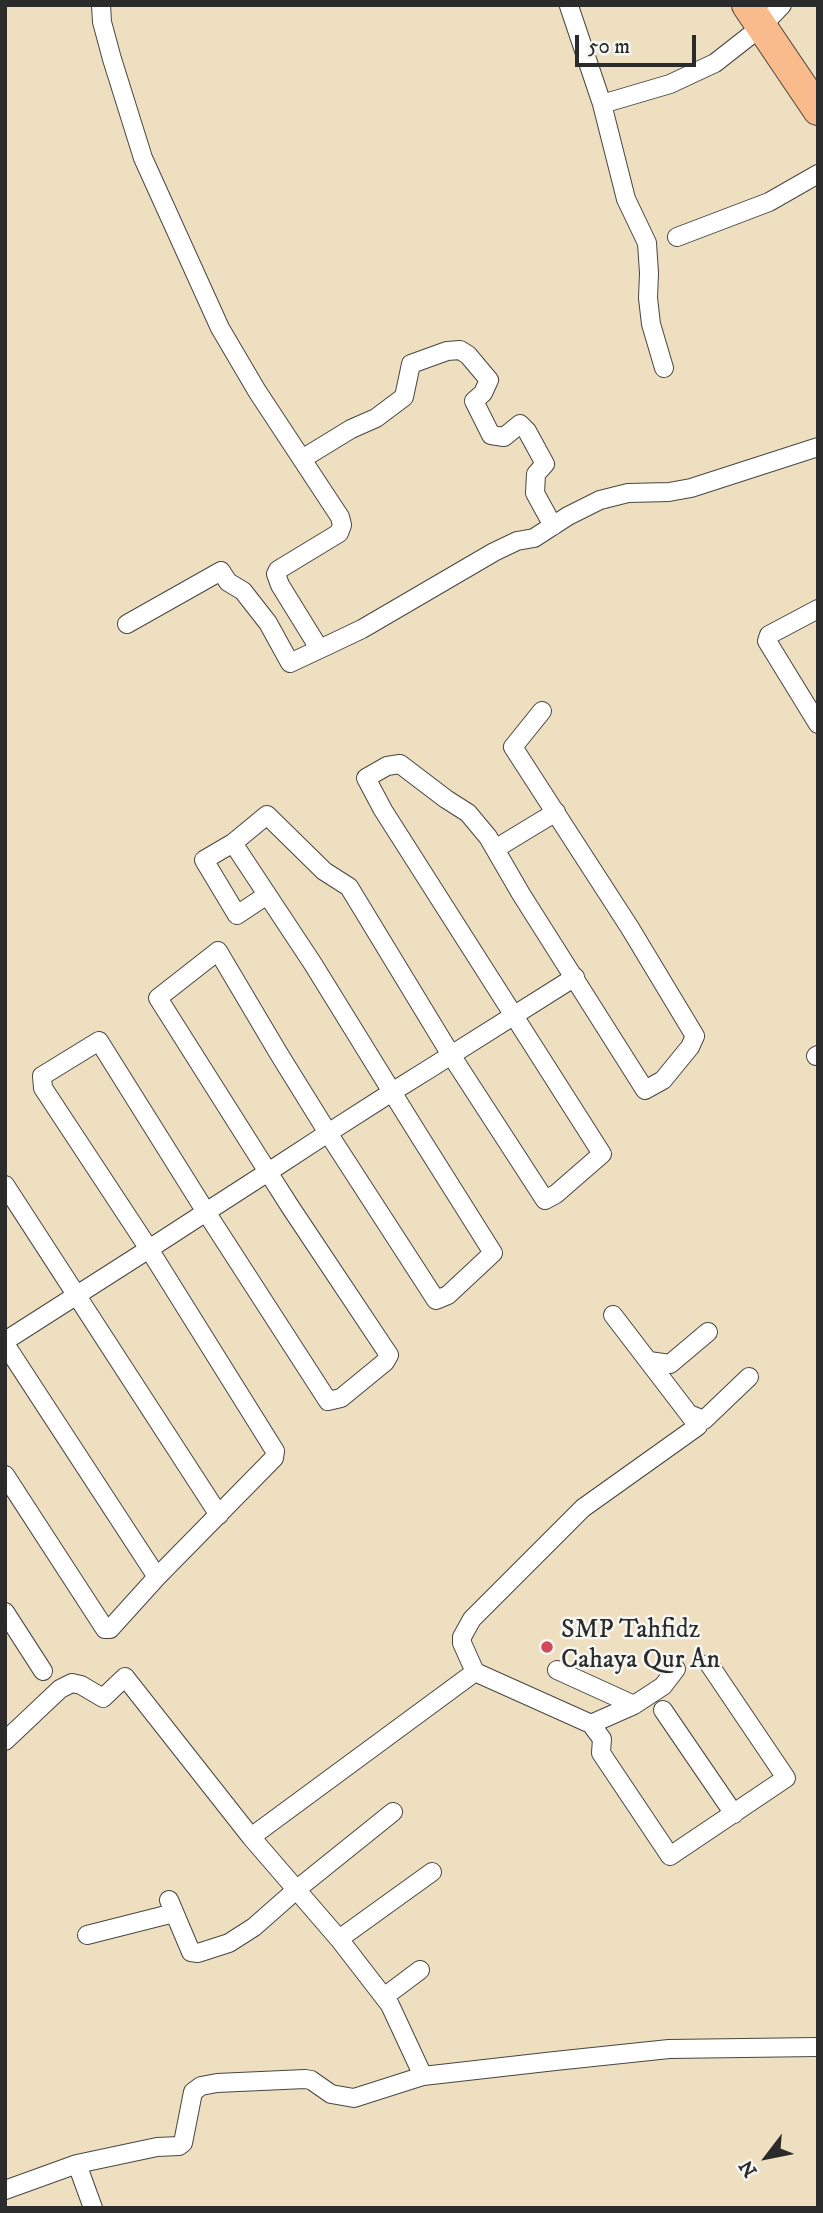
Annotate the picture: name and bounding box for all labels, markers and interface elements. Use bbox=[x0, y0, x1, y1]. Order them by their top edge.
scale bar bbox=[578, 21, 699, 65]
text: 50 m bbox=[588, 34, 630, 60]
place label: SMP Tahfidz Cahaya Qur An bbox=[561, 1616, 720, 1678]
marker: SMP Tahfidz Cahaya Qur An bbox=[539, 1639, 555, 1655]
north arrow bbox=[732, 2122, 802, 2192]
text: N bbox=[735, 2156, 763, 2181]

